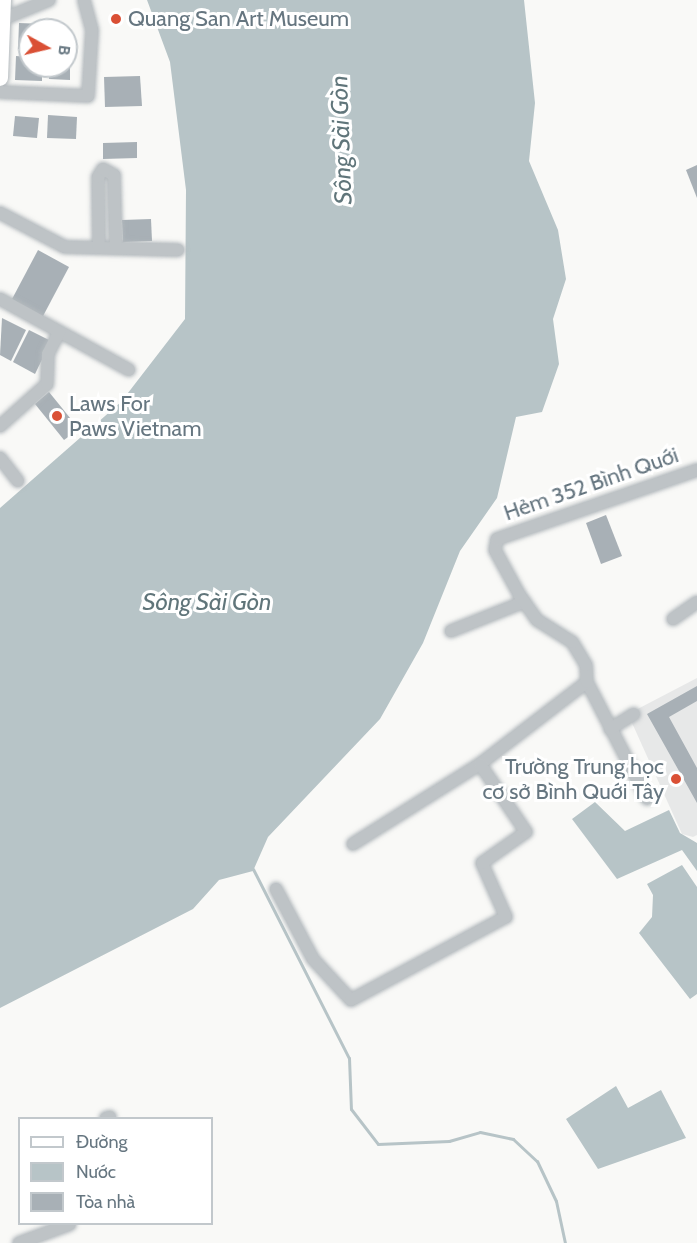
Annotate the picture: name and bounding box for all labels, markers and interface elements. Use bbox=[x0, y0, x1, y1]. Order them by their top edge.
place label: Quang San Art Museum bbox=[128, 6, 349, 32]
marker: Quang San Art Museum bbox=[109, 12, 123, 26]
north arrow bbox=[18, 18, 78, 78]
text: B bbox=[54, 44, 74, 57]
water label: Sông Sài Gòn bbox=[324, 75, 358, 205]
place label: Laws For Paws Vietnam bbox=[69, 390, 201, 442]
marker: Laws For Paws Vietnam bbox=[50, 409, 64, 423]
street label: Hẻm 352 Bình Quới bbox=[500, 442, 682, 526]
water label: Sông Sài Gòn bbox=[143, 588, 271, 616]
place label: Trường Trung học cơ sở Bình Quới Tây bbox=[482, 753, 664, 804]
marker: Trường Trung học cơ sở Bình Quới Tây bbox=[669, 772, 683, 786]
legend bbox=[18, 1117, 213, 1225]
text: Đường bbox=[76, 1131, 127, 1153]
text: Nước bbox=[76, 1161, 116, 1183]
text: Tòa nhà bbox=[76, 1191, 135, 1213]

